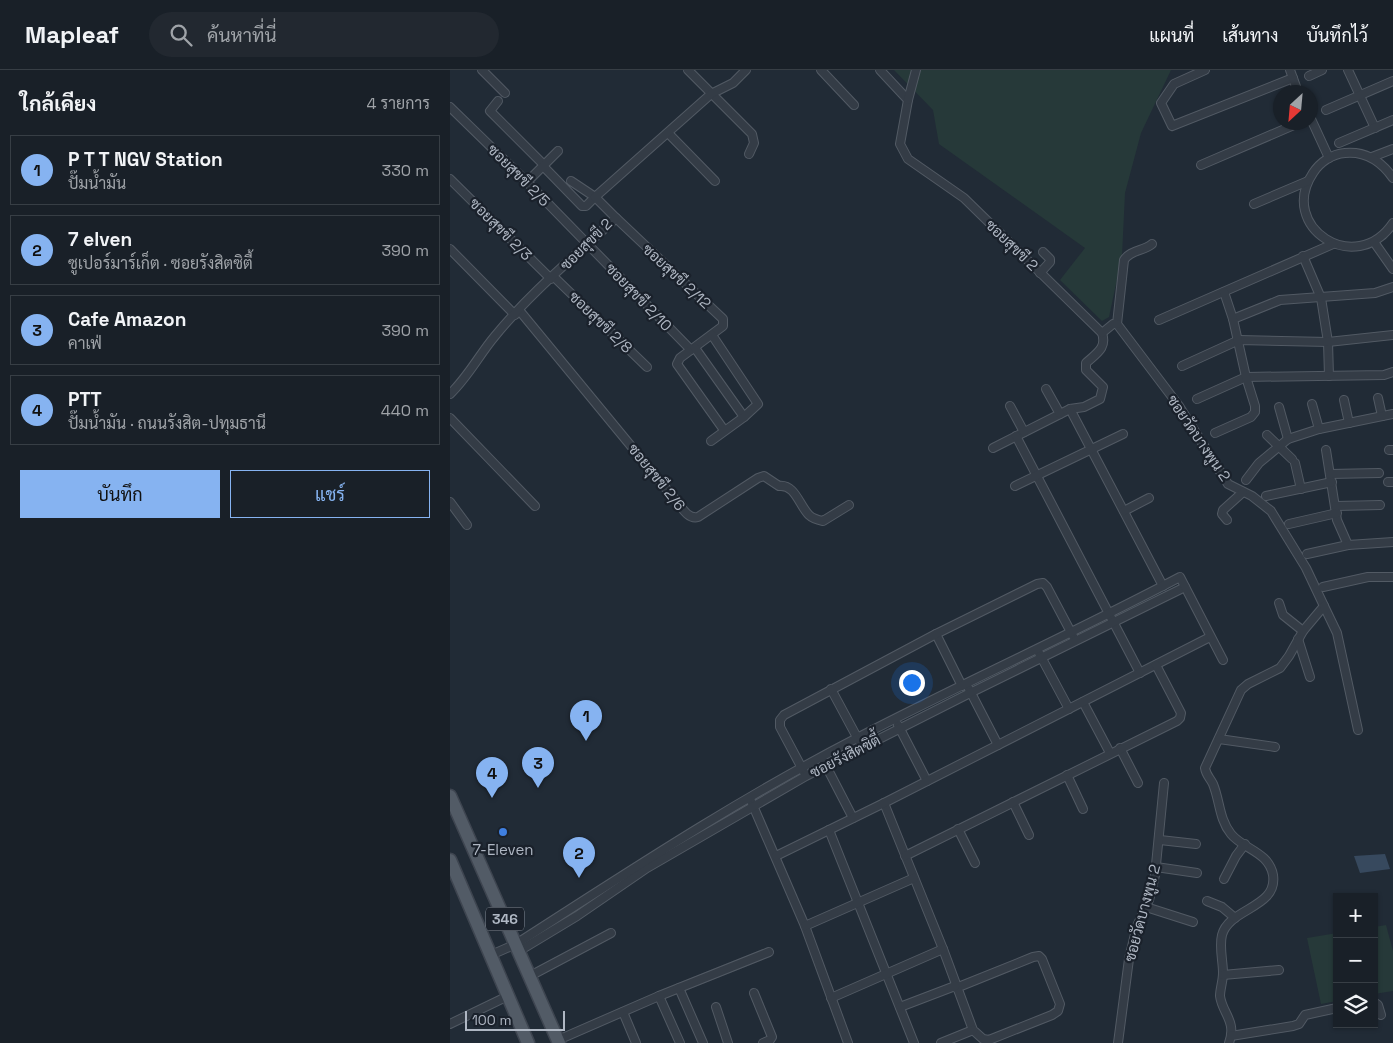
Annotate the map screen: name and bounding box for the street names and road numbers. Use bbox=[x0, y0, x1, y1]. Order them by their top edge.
street label: ซอยสุขขี 2/5 bbox=[482, 140, 554, 212]
street label: ซอยสุขขี 2/3 bbox=[464, 194, 536, 266]
street label: ซอยสุขขี 2 bbox=[556, 214, 617, 275]
street label: ซอยสุขขี 2 bbox=[980, 215, 1042, 276]
street label: ซอยสุขขี 2/12 bbox=[637, 239, 715, 314]
street label: ซอยสุขขี 2/10 bbox=[600, 259, 676, 336]
street label: ซอยสุขขี 2/8 bbox=[564, 287, 637, 358]
street label: ซอยวัดบางพูน 2 bbox=[1162, 391, 1235, 485]
street label: ซอยสุขขี 2/6 bbox=[623, 440, 690, 516]
street label: ซอยรังสิตซิตี้ bbox=[804, 725, 884, 782]
street label: ซอยวัดบางพูน 2 bbox=[1120, 862, 1165, 964]
road number: 346 bbox=[486, 908, 524, 931]

